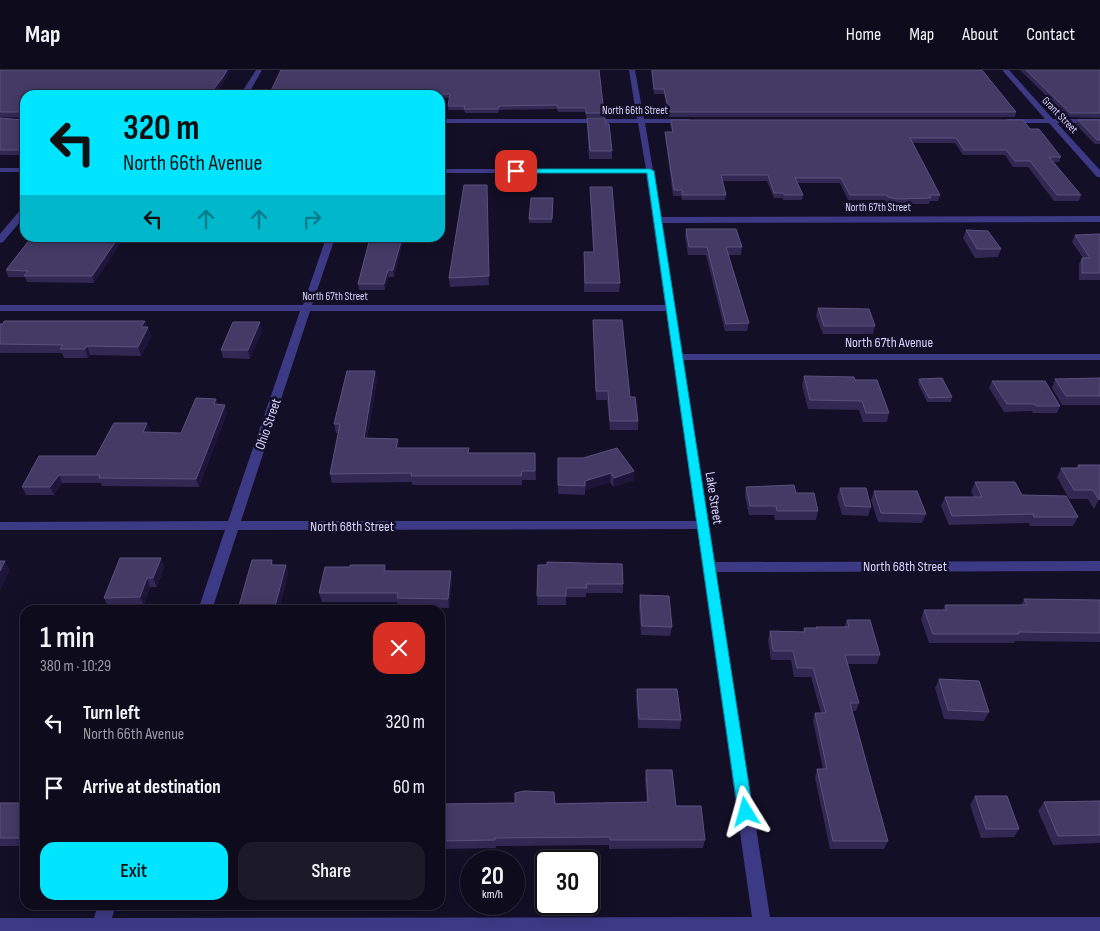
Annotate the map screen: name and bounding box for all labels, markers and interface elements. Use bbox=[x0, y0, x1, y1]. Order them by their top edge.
text: Map bbox=[25, 20, 60, 49]
text: Home bbox=[846, 24, 881, 45]
text: Map bbox=[909, 24, 934, 45]
text: About bbox=[962, 24, 998, 45]
text: Contact bbox=[1026, 24, 1075, 45]
street label: Grant Street bbox=[1039, 94, 1081, 136]
street label: North 66th Street bbox=[602, 104, 669, 117]
text: 320 m bbox=[123, 107, 199, 150]
icon: left bbox=[40, 110, 105, 175]
text: North 66th Avenue bbox=[123, 150, 262, 177]
pin bbox=[495, 150, 537, 192]
icon: arrive bbox=[502, 157, 530, 185]
street label: North 67th Street bbox=[845, 201, 911, 214]
icon: left bbox=[139, 205, 167, 233]
icon: ahead bbox=[192, 205, 220, 233]
icon: ahead bbox=[245, 205, 273, 233]
icon: right bbox=[298, 205, 326, 233]
street label: North 67th Street bbox=[302, 290, 368, 303]
street label: North 67th Avenue bbox=[845, 334, 933, 351]
street label: Ohio Street bbox=[251, 396, 285, 452]
street label: Lake Street bbox=[701, 470, 727, 526]
street label: North 68th Street bbox=[310, 518, 394, 535]
street label: North 68th Street bbox=[863, 558, 947, 575]
text: 1 min bbox=[40, 620, 95, 656]
button: close bbox=[373, 622, 425, 674]
text: 380 m · 10:29 bbox=[40, 657, 111, 676]
text: Turn left bbox=[83, 702, 140, 725]
icon: left bbox=[40, 709, 68, 737]
text: 320 m bbox=[385, 711, 425, 734]
text: North 66th Avenue bbox=[83, 725, 184, 744]
icon: arrive bbox=[40, 774, 68, 802]
text: Arrive at destination bbox=[83, 776, 221, 799]
text: 60 m bbox=[393, 776, 425, 799]
position arrow bbox=[719, 785, 771, 837]
button: Exit bbox=[40, 842, 228, 900]
button: Share bbox=[238, 842, 425, 900]
speed limit sign: 30 bbox=[535, 850, 600, 915]
text: 20 bbox=[481, 861, 504, 892]
text: km/h bbox=[482, 887, 503, 902]

